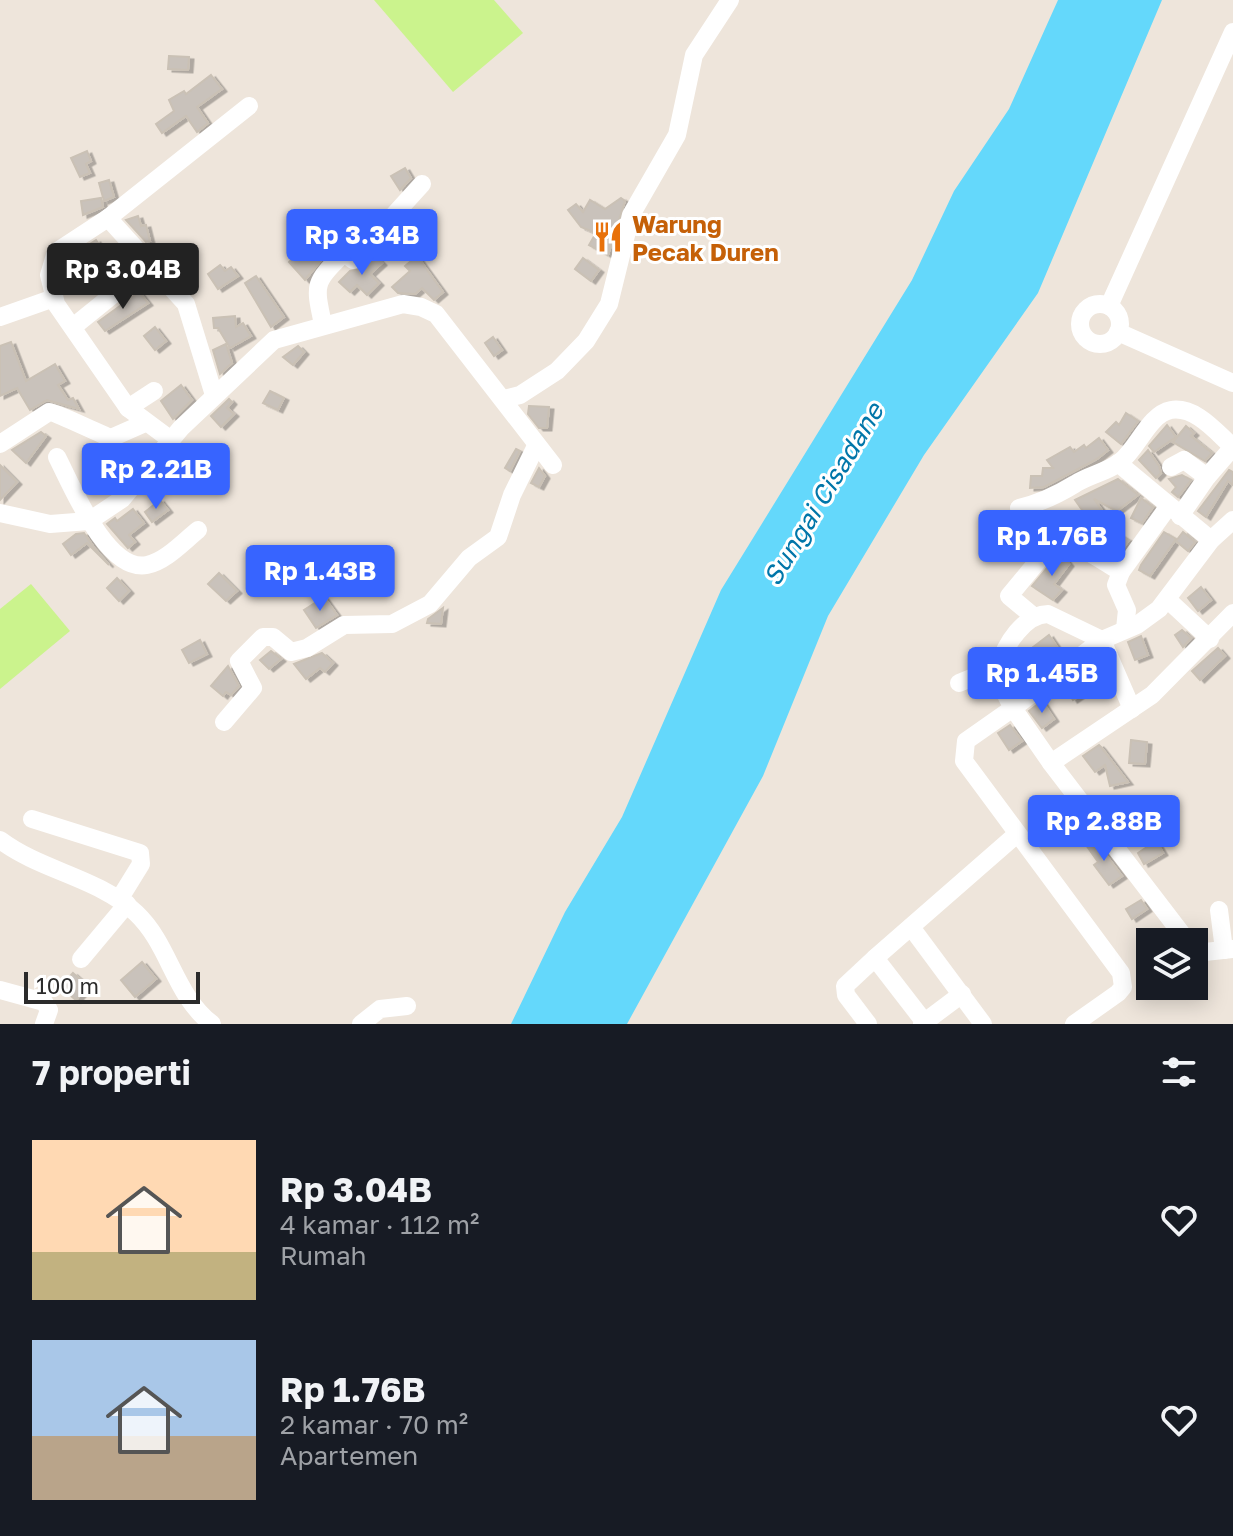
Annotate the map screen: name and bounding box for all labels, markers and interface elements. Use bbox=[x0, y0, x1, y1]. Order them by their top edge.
pin: Rp 3.34B bbox=[279, 209, 445, 277]
place label: Warung Pecak Duren bbox=[632, 209, 779, 266]
text: Rp 3.34B bbox=[304, 219, 420, 250]
restaurant icon: Warung Pecak Duren bbox=[591, 220, 625, 254]
pin: Rp 3.04B bbox=[40, 243, 206, 311]
text: Rp 3.04B bbox=[65, 253, 181, 284]
water label: Sungai Cisadane bbox=[756, 395, 891, 591]
pin: Rp 2.21B bbox=[73, 443, 239, 511]
text: Rp 2.21B bbox=[100, 453, 212, 484]
pin: Rp 1.76B bbox=[969, 510, 1135, 578]
text: Rp 1.76B bbox=[996, 520, 1108, 551]
pin: Rp 1.43B bbox=[237, 545, 403, 613]
text: Rp 1.43B bbox=[264, 555, 376, 586]
pin: Rp 1.45B bbox=[959, 647, 1125, 715]
text: Rp 1.45B bbox=[986, 657, 1098, 688]
pin: Rp 2.88B bbox=[1021, 795, 1187, 863]
text: Rp 2.88B bbox=[1046, 805, 1162, 836]
map controls bbox=[1136, 928, 1208, 1000]
button: layers bbox=[1136, 928, 1208, 1000]
scale bar bbox=[24, 968, 200, 1004]
text: 100 m bbox=[36, 972, 99, 999]
icon: filters bbox=[1157, 1050, 1201, 1094]
text: 7 properti bbox=[32, 1052, 191, 1092]
text: Rp 3.04B bbox=[280, 1169, 432, 1209]
icon: home bbox=[96, 1172, 192, 1268]
icon: heart bbox=[1157, 1198, 1201, 1242]
text: 4 kamar · 112 m² bbox=[280, 1209, 479, 1240]
text: Rumah bbox=[280, 1240, 367, 1271]
text: Rp 1.76B bbox=[280, 1369, 426, 1409]
icon: home bbox=[96, 1372, 192, 1468]
icon: heart bbox=[1157, 1398, 1201, 1442]
text: 2 kamar · 70 m² bbox=[280, 1409, 468, 1440]
text: Apartemen bbox=[280, 1440, 418, 1471]

